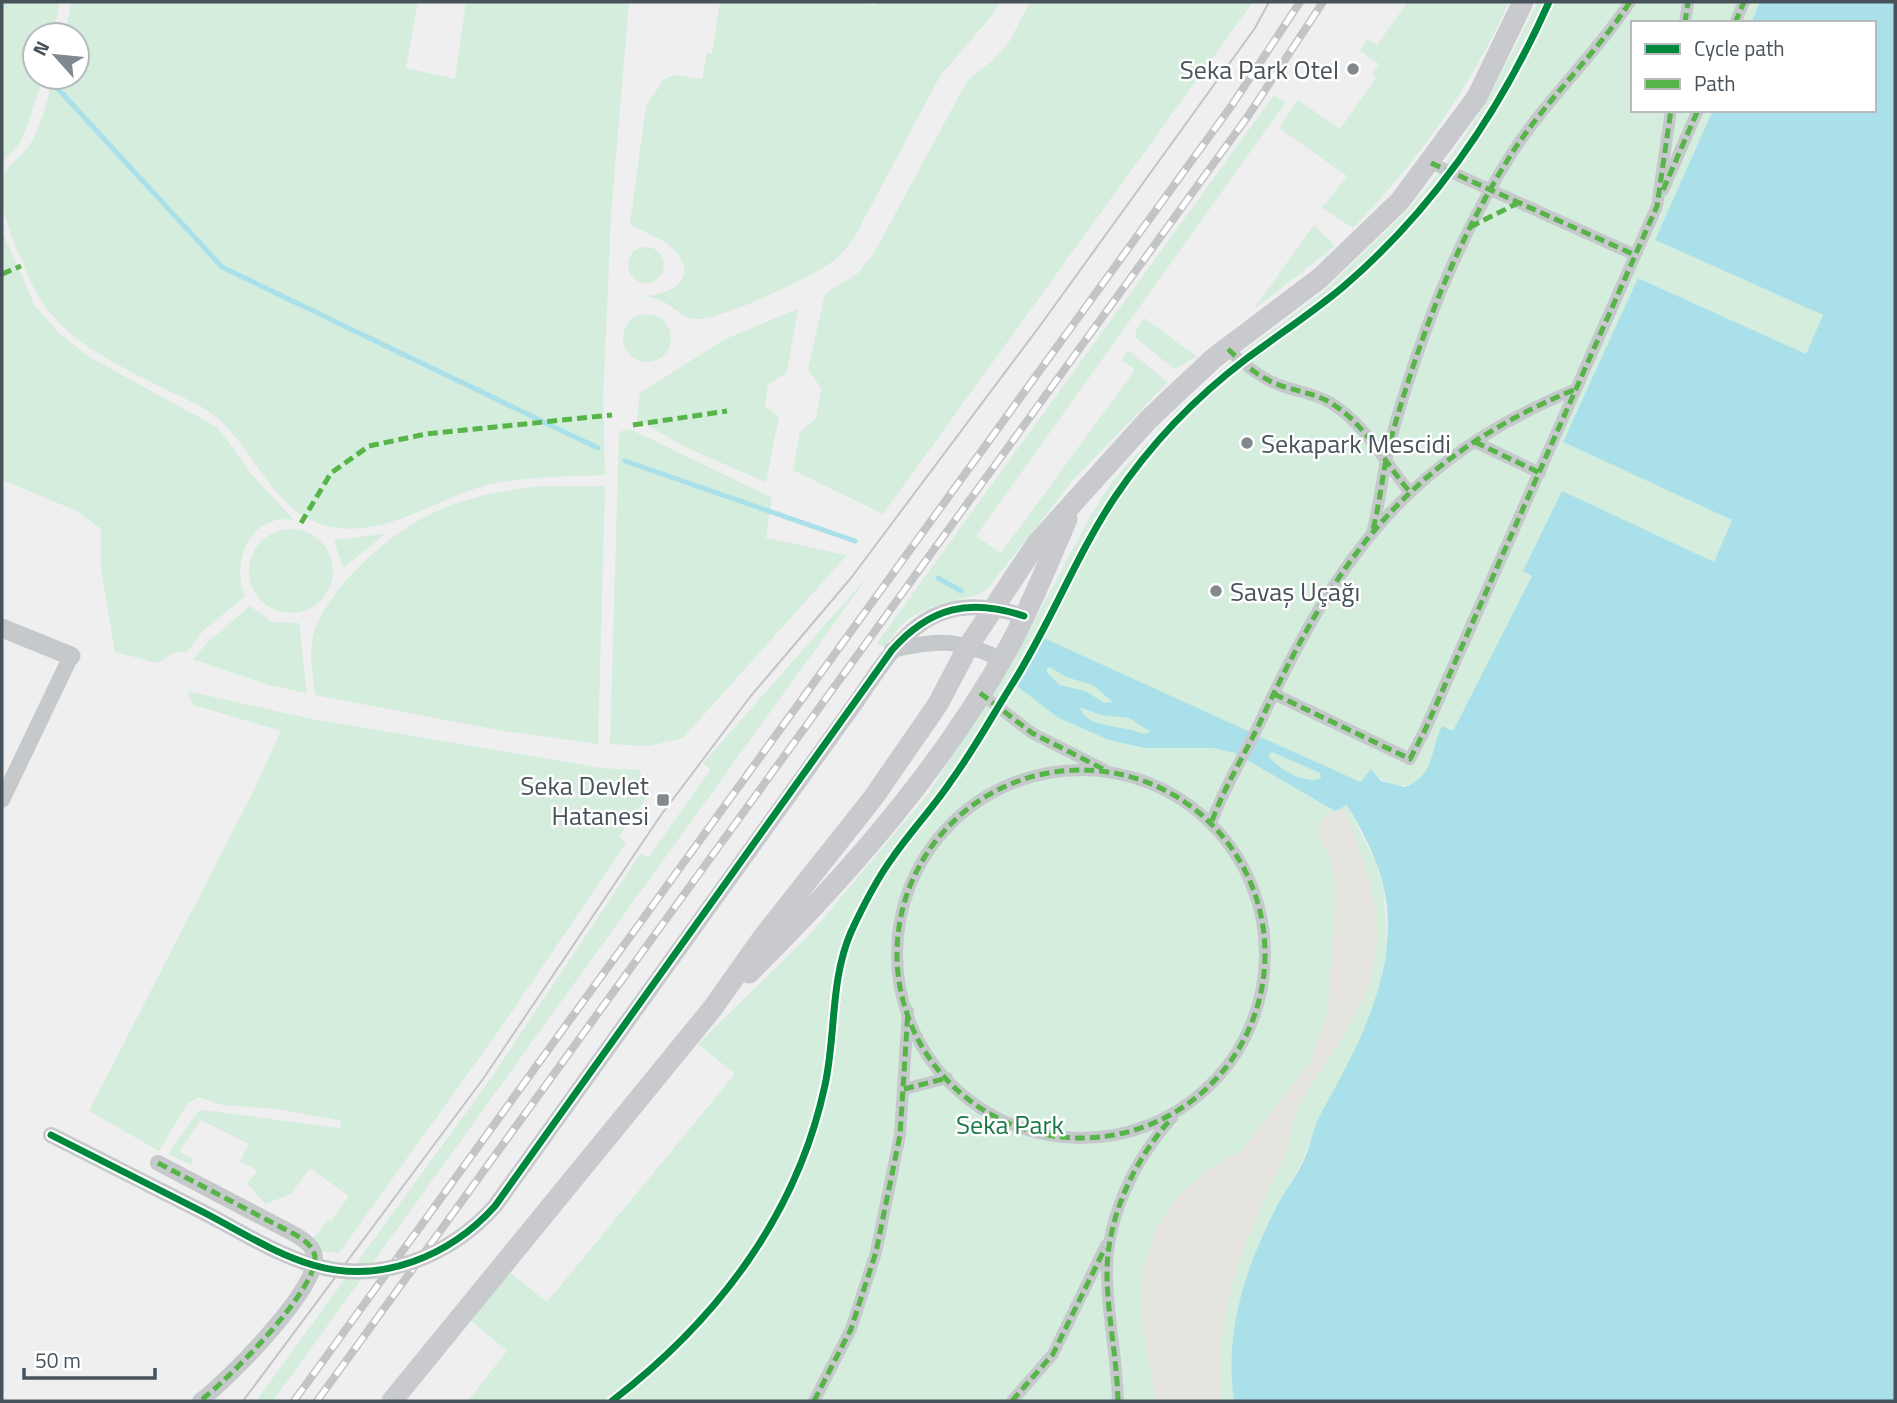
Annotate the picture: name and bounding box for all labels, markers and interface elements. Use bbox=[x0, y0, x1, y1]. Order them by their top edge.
north arrow bbox=[21, 21, 91, 91]
legend bbox=[1631, 21, 1876, 112]
text: Cycle path bbox=[1694, 32, 1785, 64]
text: N bbox=[24, 36, 56, 61]
place label: Seka Park Otel bbox=[1180, 50, 1339, 89]
marker: Seka Park Otel bbox=[1345, 61, 1361, 77]
text: Path bbox=[1694, 67, 1736, 99]
place label: Sekapark Mescidi bbox=[1261, 424, 1451, 463]
marker: Sekapark Mescidi bbox=[1239, 435, 1255, 451]
place label: Savaş Uçağı bbox=[1230, 572, 1360, 611]
marker: Savaş Uçağı bbox=[1208, 583, 1224, 599]
place label: Seka Devlet Hatanesi bbox=[520, 766, 649, 835]
marker: Seka Devlet Hatanesi bbox=[655, 792, 671, 808]
park label: Seka Park bbox=[956, 1105, 1064, 1144]
scale bar bbox=[24, 1336, 156, 1380]
text: 50 m bbox=[35, 1344, 81, 1376]

